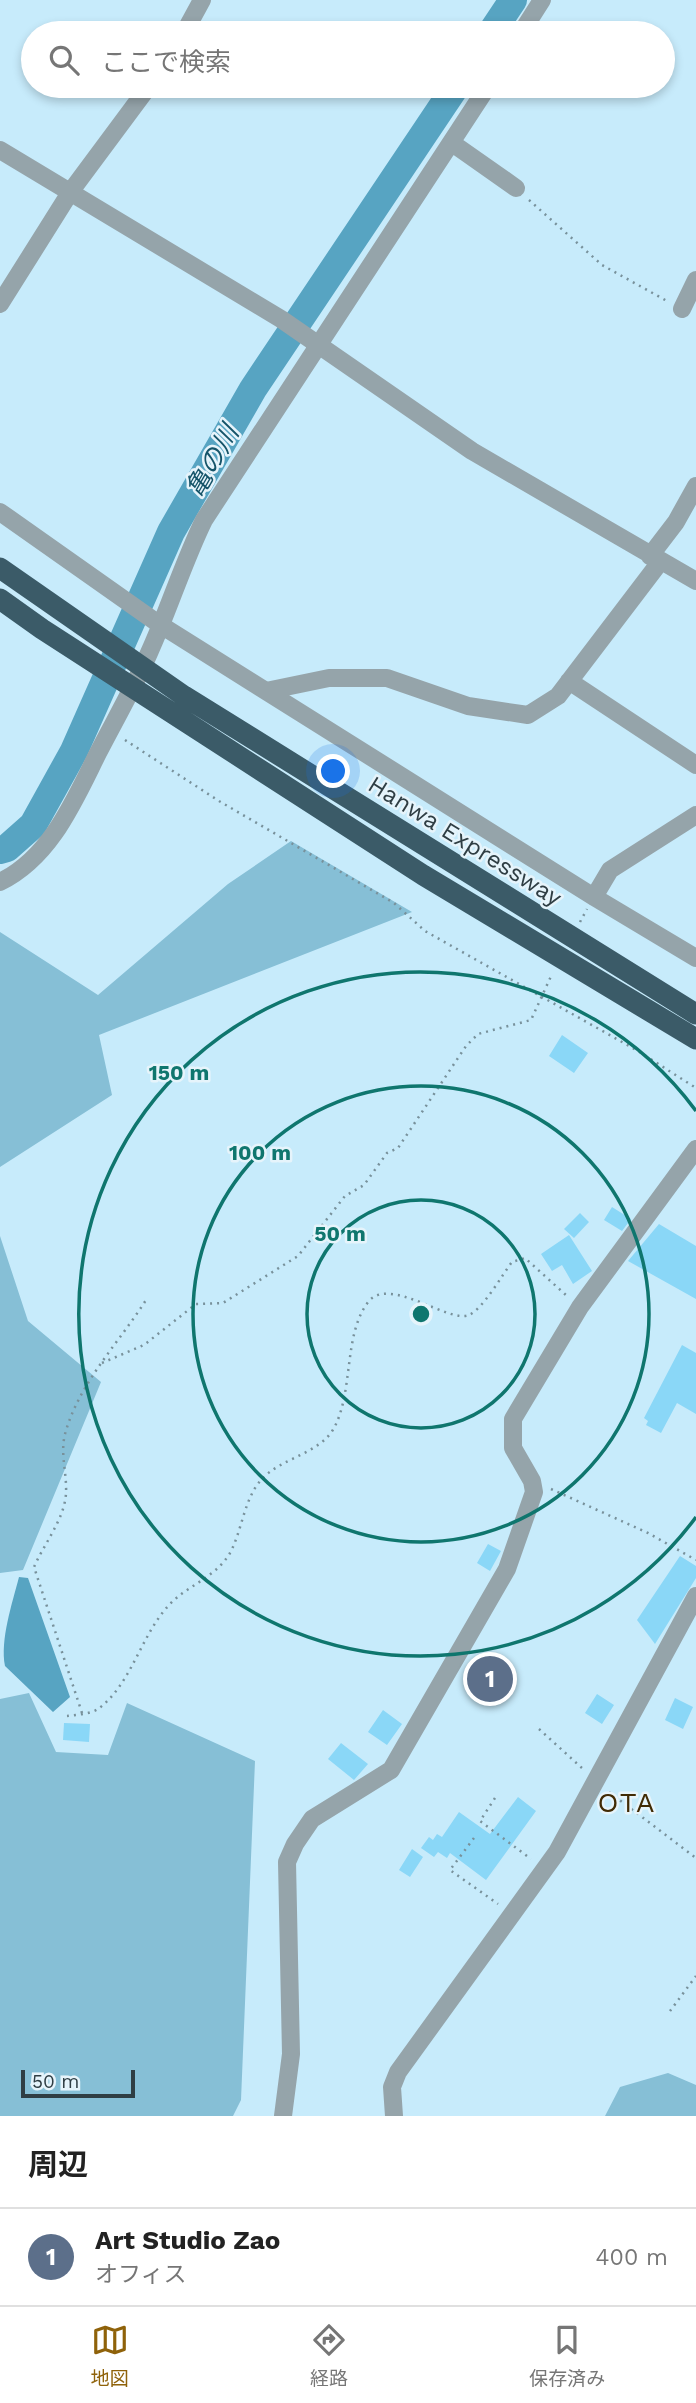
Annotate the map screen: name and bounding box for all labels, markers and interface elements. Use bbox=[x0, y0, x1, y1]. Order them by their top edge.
search box bbox=[21, 21, 675, 98]
icon: search bbox=[45, 41, 83, 79]
text: ここで検索 bbox=[101, 47, 231, 77]
water label: 亀の川 bbox=[180, 417, 246, 502]
your location bbox=[316, 754, 350, 788]
street label: Hanwa Expressway bbox=[363, 770, 567, 912]
text: 150 m bbox=[149, 1060, 209, 1085]
text: 100 m bbox=[229, 1140, 291, 1165]
text: 50 m bbox=[314, 1221, 366, 1246]
centre of rings bbox=[409, 1302, 433, 1326]
pin: 1 bbox=[467, 1653, 513, 1705]
district label: OTA bbox=[597, 1786, 657, 1819]
scale bar bbox=[21, 2067, 135, 2099]
text: 50 m bbox=[32, 2070, 79, 2093]
text: 周辺 bbox=[28, 2147, 88, 2182]
text: Art Studio Zao bbox=[95, 2225, 280, 2255]
text: 1 bbox=[46, 2244, 56, 2271]
text: 400 m bbox=[596, 2244, 668, 2271]
text: オフィス bbox=[95, 2261, 187, 2288]
tab: 地図 bbox=[91, 2321, 129, 2390]
tab: 経路 bbox=[310, 2321, 348, 2390]
tab: 保存済み bbox=[529, 2321, 605, 2390]

